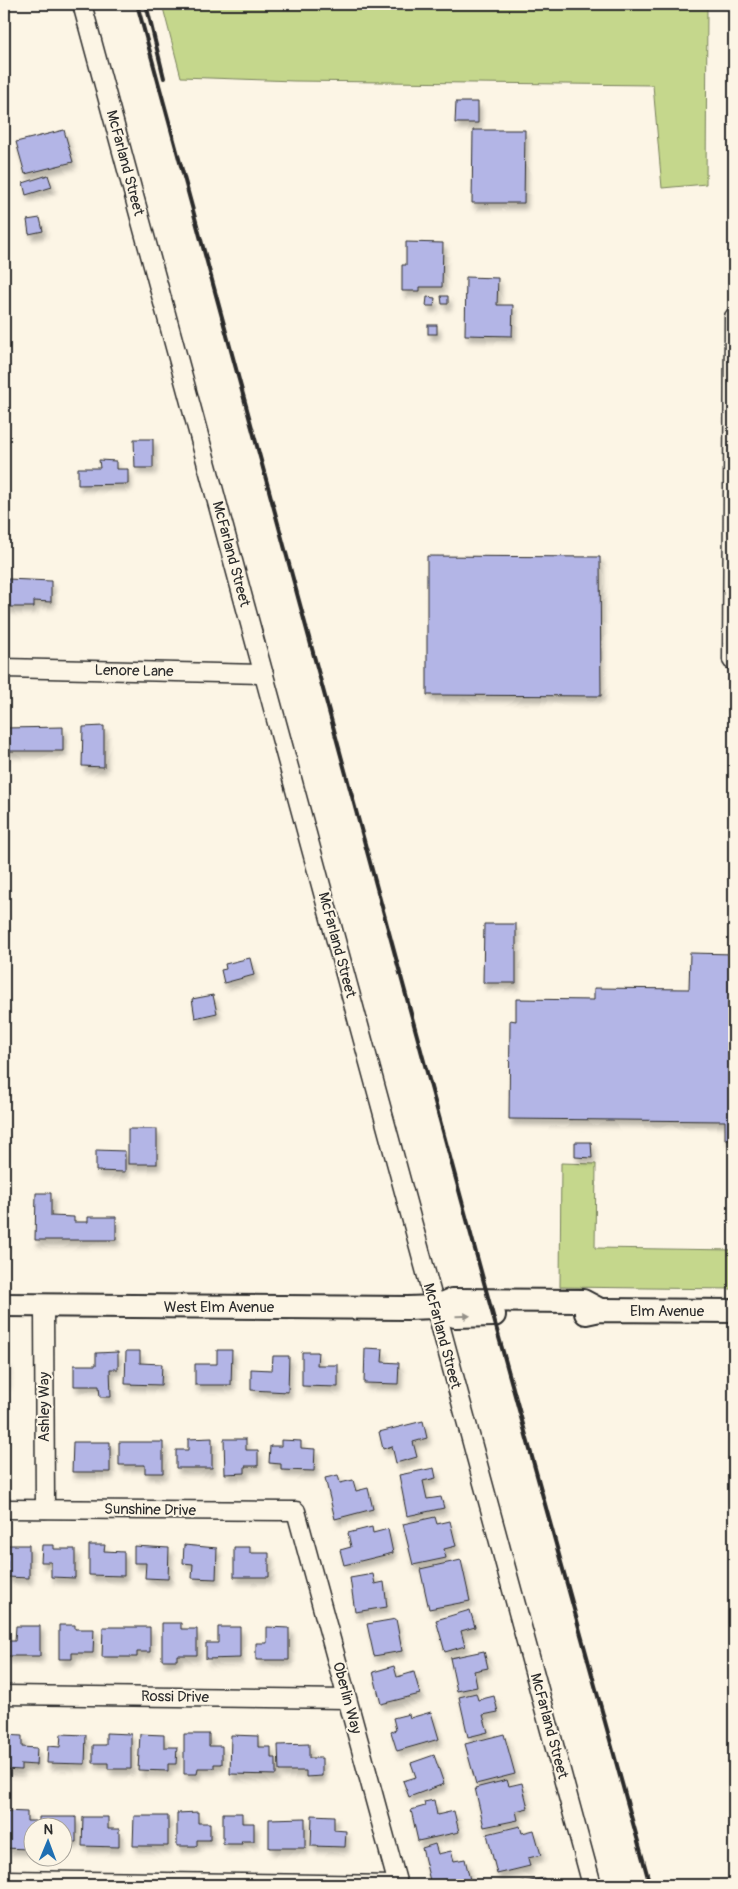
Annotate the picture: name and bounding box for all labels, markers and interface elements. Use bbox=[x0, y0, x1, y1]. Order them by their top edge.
street label: McFarland Street bbox=[102, 108, 148, 219]
street label: McFarland Street bbox=[208, 499, 254, 610]
street label: Lenore Lane bbox=[94, 661, 174, 681]
street label: McFarland Street bbox=[314, 890, 360, 1001]
street label: McFarland Street bbox=[419, 1281, 465, 1392]
street label: West Elm Avenue bbox=[164, 1298, 275, 1317]
street label: Elm Avenue bbox=[630, 1302, 705, 1321]
one-way arrow bbox=[455, 1312, 471, 1320]
street label: Ashley Way bbox=[35, 1371, 54, 1442]
street label: Sunshine Drive bbox=[104, 1500, 197, 1520]
street label: Oberlin Way bbox=[328, 1660, 366, 1737]
street label: McFarland Street bbox=[526, 1671, 572, 1782]
street label: Rossi Drive bbox=[141, 1687, 210, 1707]
north arrow bbox=[22, 1816, 72, 1866]
text: N bbox=[43, 1821, 53, 1838]

